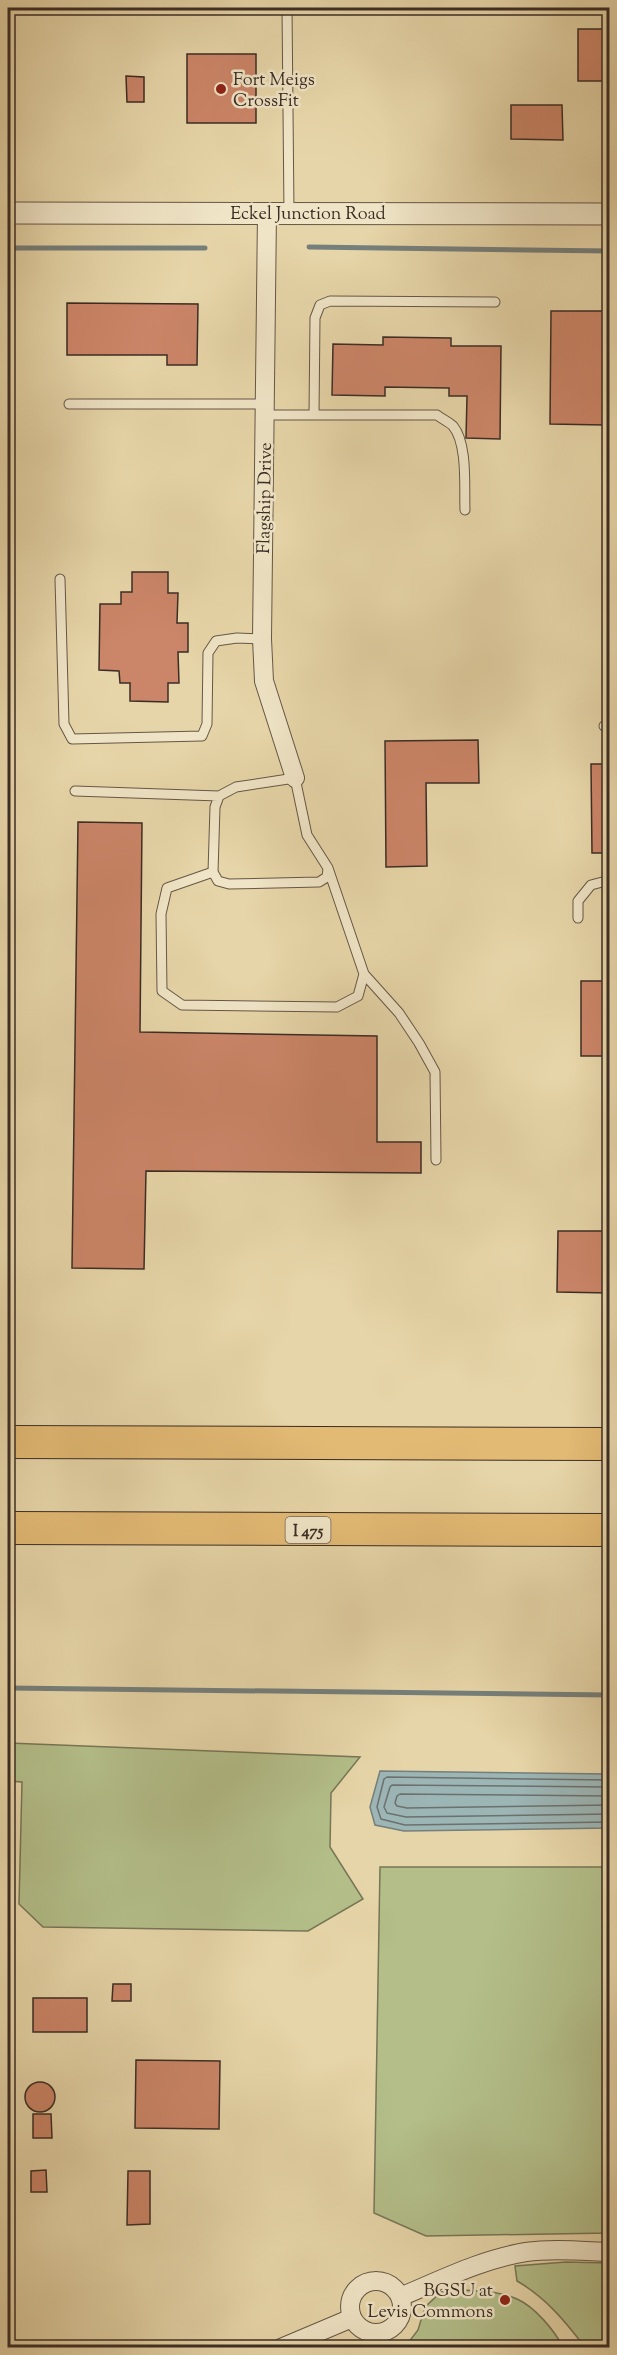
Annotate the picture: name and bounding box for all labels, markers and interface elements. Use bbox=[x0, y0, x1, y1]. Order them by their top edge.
place label: Fort Meigs CrossFit bbox=[233, 68, 315, 115]
marker: Fort Meigs CrossFit bbox=[214, 82, 228, 96]
street label: Eckel Junction Road bbox=[230, 202, 386, 228]
street label: Flagship Drive bbox=[252, 442, 280, 554]
road number: I 475 bbox=[286, 1517, 330, 1543]
place label: BGSU at Levis Commons bbox=[368, 2279, 493, 2326]
marker: BGSU at Levis Commons bbox=[498, 2293, 512, 2307]

